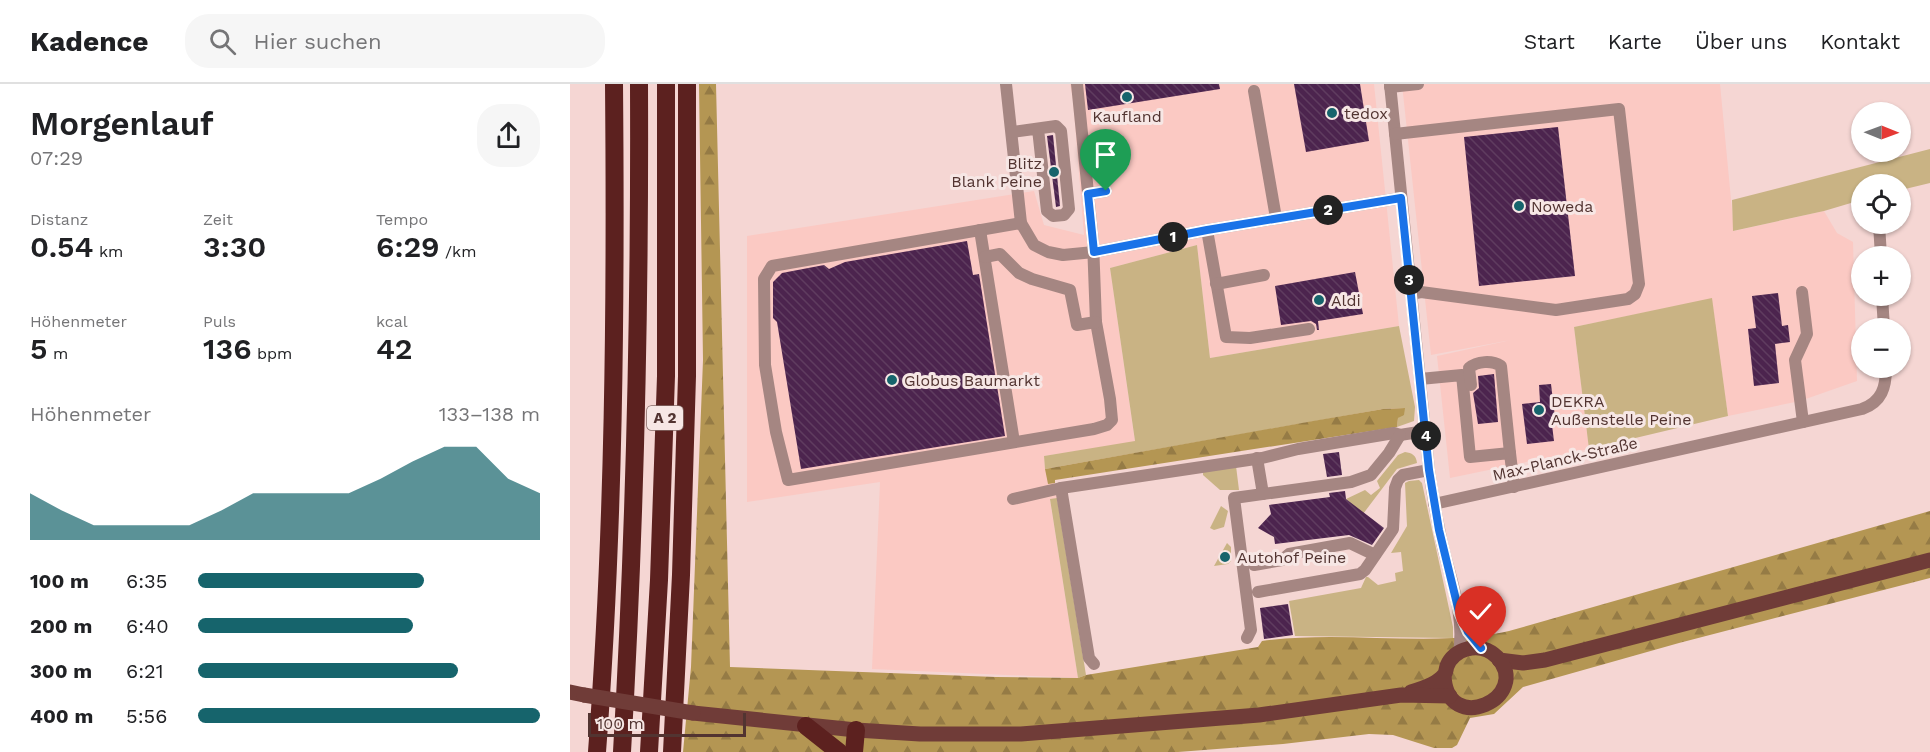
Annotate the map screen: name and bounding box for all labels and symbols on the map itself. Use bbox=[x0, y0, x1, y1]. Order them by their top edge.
marker: Kaufland bbox=[1120, 90, 1134, 104]
north arrow bbox=[1851, 102, 1911, 162]
place label: tedox bbox=[1344, 104, 1388, 123]
marker: tedox bbox=[1325, 106, 1339, 120]
place label: Kaufland bbox=[1092, 107, 1162, 126]
pin bbox=[1080, 129, 1131, 191]
place label: Blitz Blank Peine bbox=[951, 154, 1042, 191]
marker: Blitz Blank Peine bbox=[1047, 165, 1061, 179]
pin: 2 bbox=[1313, 195, 1343, 225]
place label: Noweda bbox=[1531, 197, 1593, 216]
marker: Noweda bbox=[1512, 199, 1526, 213]
pin: 1 bbox=[1158, 222, 1188, 252]
pin: 3 bbox=[1394, 265, 1424, 295]
place label: Aldi bbox=[1331, 291, 1361, 310]
marker: Aldi bbox=[1312, 293, 1326, 307]
place label: Globus Baumarkt bbox=[904, 371, 1040, 390]
marker: Globus Baumarkt bbox=[885, 373, 899, 387]
place label: DEKRA Außenstelle Peine bbox=[1551, 392, 1691, 429]
marker: DEKRA Außenstelle Peine bbox=[1532, 403, 1546, 417]
road number: A 2 bbox=[647, 406, 683, 430]
pin: 4 bbox=[1411, 421, 1441, 451]
street label: Max-Planck-Straße bbox=[1491, 433, 1639, 485]
place label: Autohof Peine bbox=[1237, 548, 1346, 567]
marker: Autohof Peine bbox=[1218, 550, 1232, 564]
pin bbox=[1455, 586, 1506, 648]
scale bar bbox=[588, 710, 746, 738]

